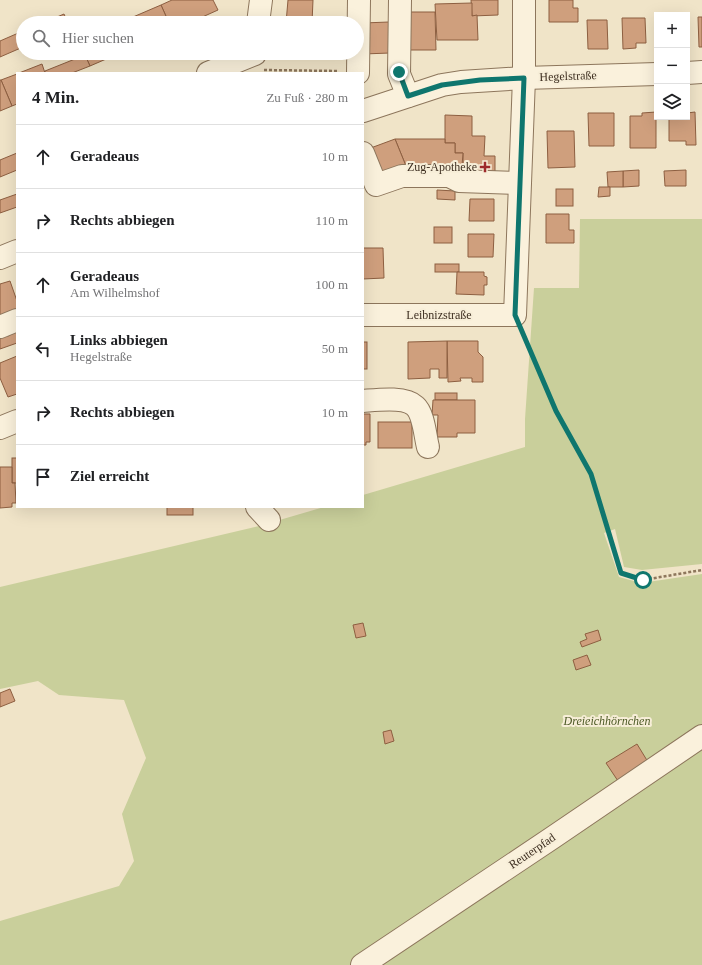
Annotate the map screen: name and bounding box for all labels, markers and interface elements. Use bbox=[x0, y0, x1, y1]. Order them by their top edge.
map controls bbox=[654, 12, 690, 120]
button: + bbox=[654, 12, 690, 48]
search box bbox=[16, 16, 364, 60]
icon: search bbox=[30, 27, 52, 49]
text: Hier suchen bbox=[62, 30, 134, 46]
button: − bbox=[654, 48, 690, 84]
route end bbox=[390, 63, 408, 81]
street label: Hegelstraße bbox=[539, 68, 597, 84]
button: layers bbox=[654, 84, 690, 120]
text: 4 Min. bbox=[32, 88, 79, 107]
text: Zu Fuß · 280 m bbox=[266, 90, 348, 105]
icon: ahead bbox=[32, 146, 54, 168]
text: Geradeaus bbox=[70, 148, 139, 164]
text: 10 m bbox=[322, 149, 348, 164]
place label: Zug-Apotheke bbox=[407, 160, 477, 174]
marker: Zug-Apotheke bbox=[480, 162, 490, 172]
icon: right bbox=[32, 210, 54, 232]
text: Rechts abbiegen bbox=[70, 212, 175, 228]
text: 110 m bbox=[316, 213, 348, 228]
text: Geradeaus bbox=[70, 268, 139, 284]
icon: ahead bbox=[32, 274, 54, 296]
text: 100 m bbox=[315, 277, 348, 292]
text: Am Wilhelmshof bbox=[70, 285, 160, 300]
street label: Leibnizstraße bbox=[406, 308, 472, 322]
text: Links abbiegen bbox=[70, 332, 168, 348]
icon: left bbox=[32, 338, 54, 360]
text: 50 m bbox=[322, 341, 348, 356]
text: Hegelstraße bbox=[70, 349, 132, 364]
icon: right bbox=[32, 402, 54, 424]
text: Rechts abbiegen bbox=[70, 404, 175, 420]
text: 10 m bbox=[322, 405, 348, 420]
icon: arrive bbox=[32, 466, 54, 488]
text: Ziel erreicht bbox=[70, 468, 149, 484]
route start bbox=[634, 571, 652, 589]
park label: Dreieichhörnchen bbox=[563, 714, 650, 728]
street label: Reuterpfad bbox=[506, 830, 558, 872]

